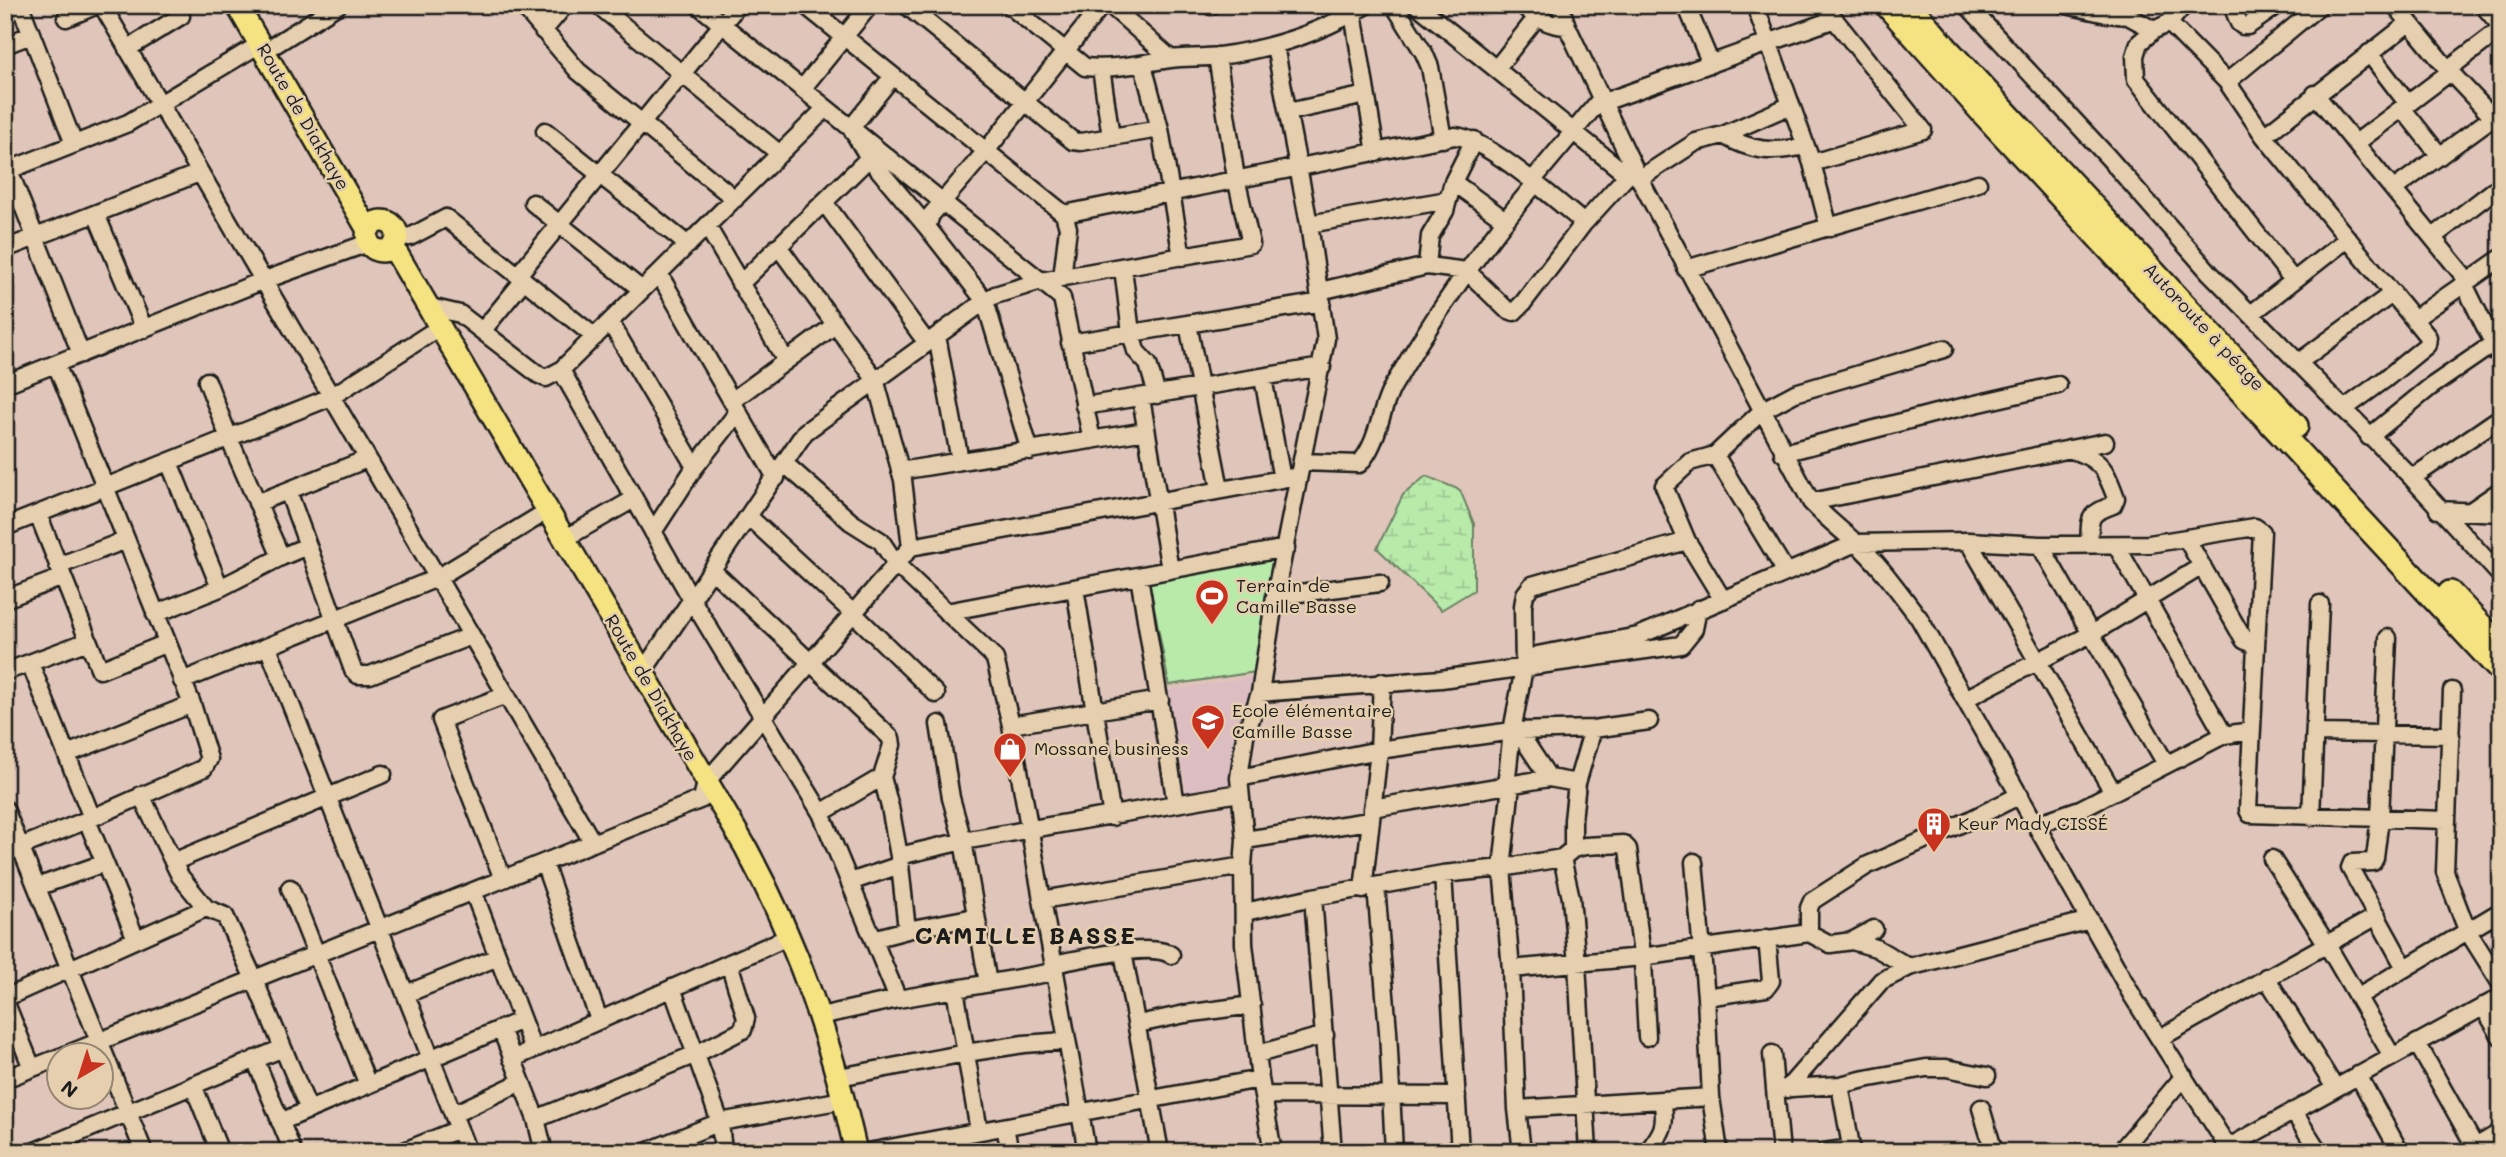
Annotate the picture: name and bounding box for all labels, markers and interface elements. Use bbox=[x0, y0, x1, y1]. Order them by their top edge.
street label: Route de Diakhaye bbox=[252, 39, 356, 194]
street label: Autoroute à péage bbox=[2139, 257, 2271, 396]
place label: Terrain de Camille Basse bbox=[1236, 573, 1357, 618]
sports icon: Terrain de Camille Basse bbox=[1193, 577, 1231, 626]
street label: Route de Diakhaye bbox=[600, 610, 704, 765]
place label: Ecole élémentaire Camille Basse bbox=[1232, 698, 1392, 743]
school or university icon: Ecole élémentaire Camille Basse bbox=[1189, 702, 1227, 751]
shop icon: Mossane business bbox=[991, 730, 1029, 779]
place label: Mossane business bbox=[1034, 736, 1189, 760]
building icon: Keur Mady CISSÉ bbox=[1915, 805, 1953, 854]
place label: Keur Mady CISSÉ bbox=[1958, 811, 2108, 835]
district label: CAMILLE BASSE bbox=[915, 919, 1137, 950]
north arrow bbox=[46, 1042, 116, 1112]
text: N bbox=[56, 1075, 82, 1104]

